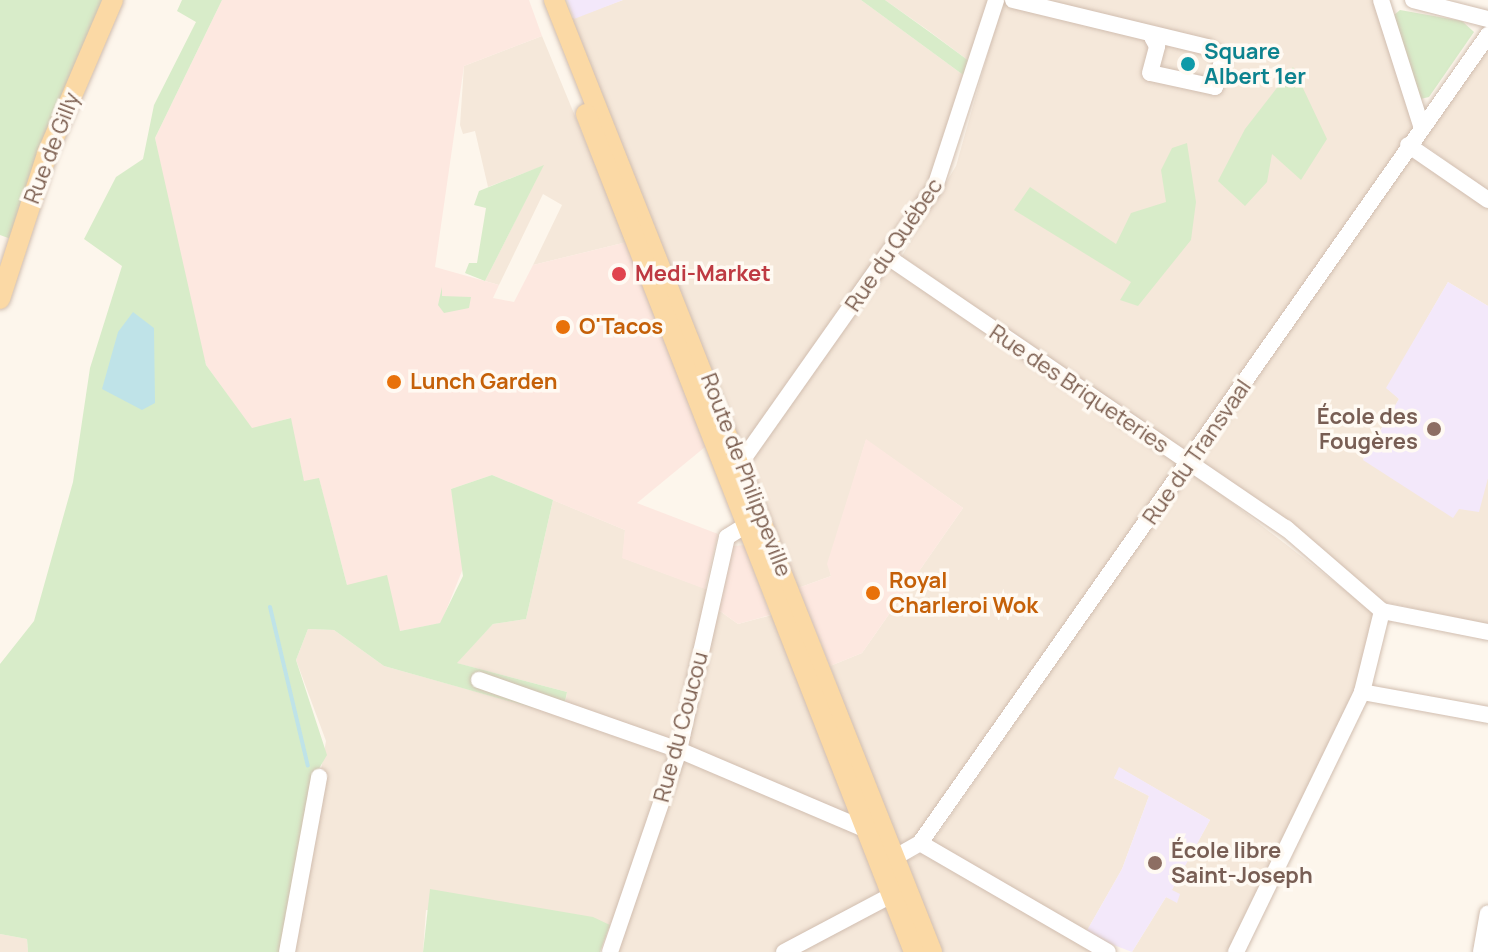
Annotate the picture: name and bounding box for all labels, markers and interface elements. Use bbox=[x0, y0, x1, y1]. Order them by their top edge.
place label: Square Albert 1er bbox=[1204, 38, 1306, 90]
marker: Square Albert 1er bbox=[1179, 55, 1197, 73]
street label: Rue de Gilly bbox=[19, 89, 85, 207]
street label: Rue du Québec bbox=[840, 174, 948, 316]
place label: Medi-Market bbox=[635, 261, 771, 287]
marker: Medi-Market bbox=[610, 265, 628, 283]
place label: O'Tacos bbox=[579, 314, 663, 340]
marker: O'Tacos bbox=[554, 318, 572, 336]
street label: Rue des Briqueteries bbox=[984, 319, 1174, 459]
place label: Lunch Garden bbox=[410, 369, 557, 395]
street label: Route de Philippeville bbox=[695, 370, 797, 580]
marker: Lunch Garden bbox=[385, 373, 403, 391]
street label: Rue du Transvaal bbox=[1137, 375, 1257, 529]
place label: École des Fougères bbox=[1317, 403, 1418, 454]
marker: École des Fougères bbox=[1425, 420, 1443, 438]
place label: Royal Charleroi Wok bbox=[889, 567, 1038, 618]
marker: Royal Charleroi Wok bbox=[864, 584, 882, 602]
street label: Rue du Coucou bbox=[648, 649, 714, 805]
place label: École libre Saint-Joseph bbox=[1171, 837, 1313, 888]
marker: École libre Saint-Joseph bbox=[1146, 854, 1164, 872]

